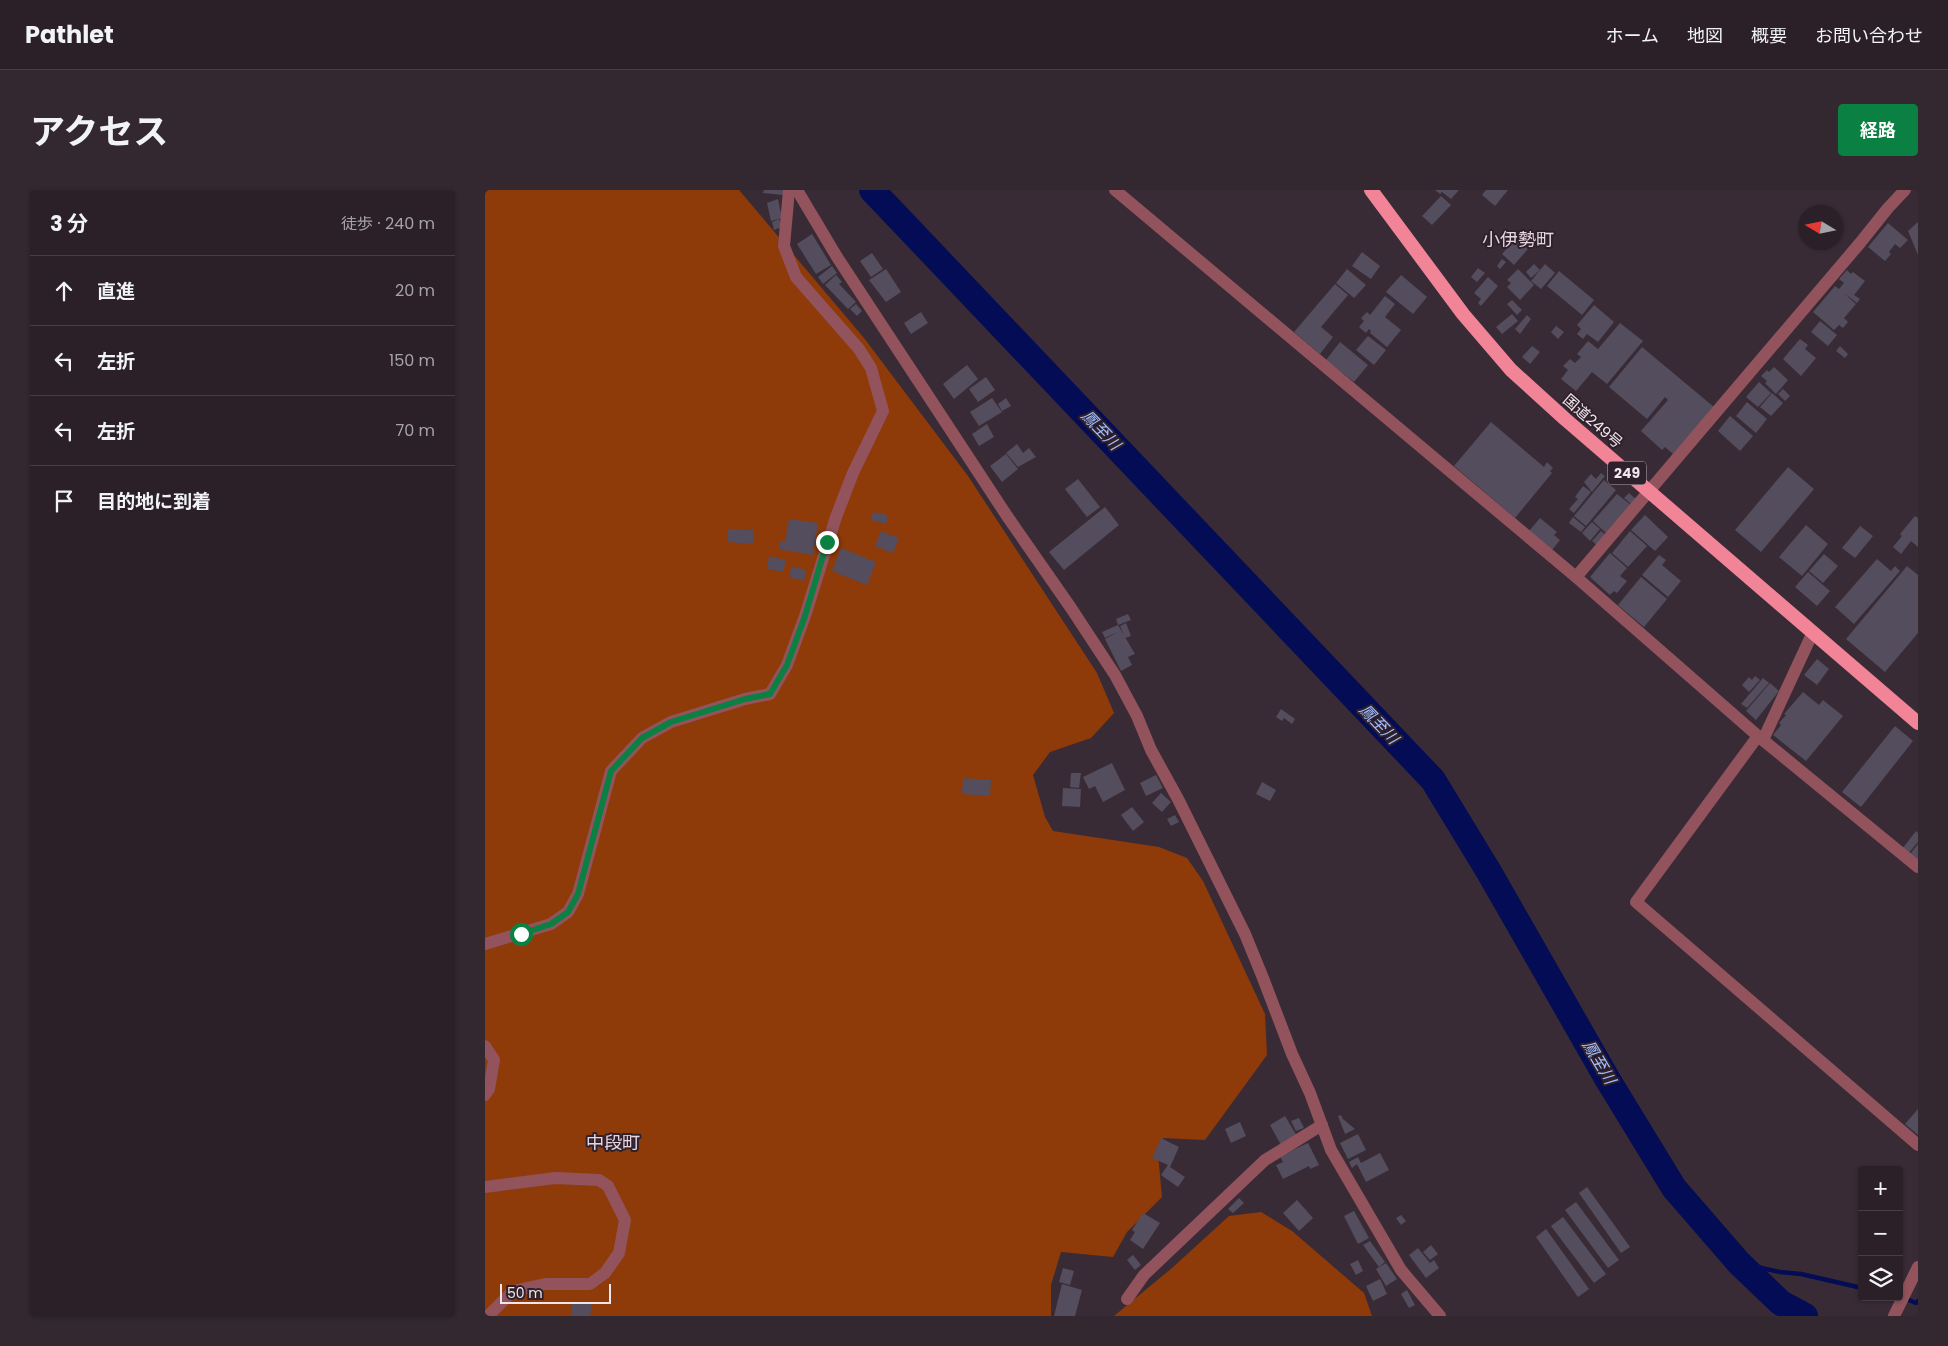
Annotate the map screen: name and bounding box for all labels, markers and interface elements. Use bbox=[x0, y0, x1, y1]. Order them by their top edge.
text: Pathlet bbox=[25, 18, 114, 51]
text: ホーム bbox=[1606, 23, 1659, 48]
text: 地図 bbox=[1687, 23, 1723, 48]
text: 概要 bbox=[1751, 23, 1787, 48]
text: お問い合わせ bbox=[1815, 23, 1923, 48]
button: 経路 bbox=[1838, 104, 1918, 156]
text: アクセス bbox=[30, 107, 168, 156]
north arrow bbox=[1798, 205, 1843, 250]
text: 3 分 bbox=[50, 209, 88, 238]
text: 徒歩 · 240 m bbox=[341, 212, 435, 235]
district label: 小伊勢町 bbox=[1482, 227, 1554, 252]
icon: ahead bbox=[50, 277, 78, 305]
text: 直進 bbox=[97, 278, 135, 305]
text: 20 m bbox=[395, 279, 435, 302]
icon: left bbox=[50, 347, 78, 375]
text: 左折 bbox=[97, 348, 135, 375]
text: 150 m bbox=[389, 349, 435, 372]
street label: 国道249号 bbox=[1559, 389, 1627, 453]
water label: 鳳至川 bbox=[1076, 405, 1127, 457]
icon: left bbox=[50, 417, 78, 445]
text: 左折 bbox=[97, 418, 135, 445]
text: 70 m bbox=[395, 419, 435, 442]
road number: 249 bbox=[1608, 462, 1646, 484]
icon: arrive bbox=[50, 487, 78, 515]
text: 目的地に到着 bbox=[97, 488, 211, 515]
route end bbox=[816, 531, 839, 554]
water label: 鳳至川 bbox=[1354, 699, 1405, 751]
route start bbox=[510, 923, 533, 946]
water label: 鳳至川 bbox=[1577, 1035, 1622, 1090]
district label: 中段町 bbox=[586, 1130, 640, 1155]
map controls bbox=[1858, 1166, 1903, 1301]
button: + bbox=[1858, 1166, 1903, 1211]
button: − bbox=[1858, 1211, 1903, 1256]
button: layers bbox=[1858, 1256, 1903, 1301]
scale bar bbox=[500, 1281, 611, 1304]
text: 50 m bbox=[507, 1283, 543, 1303]

